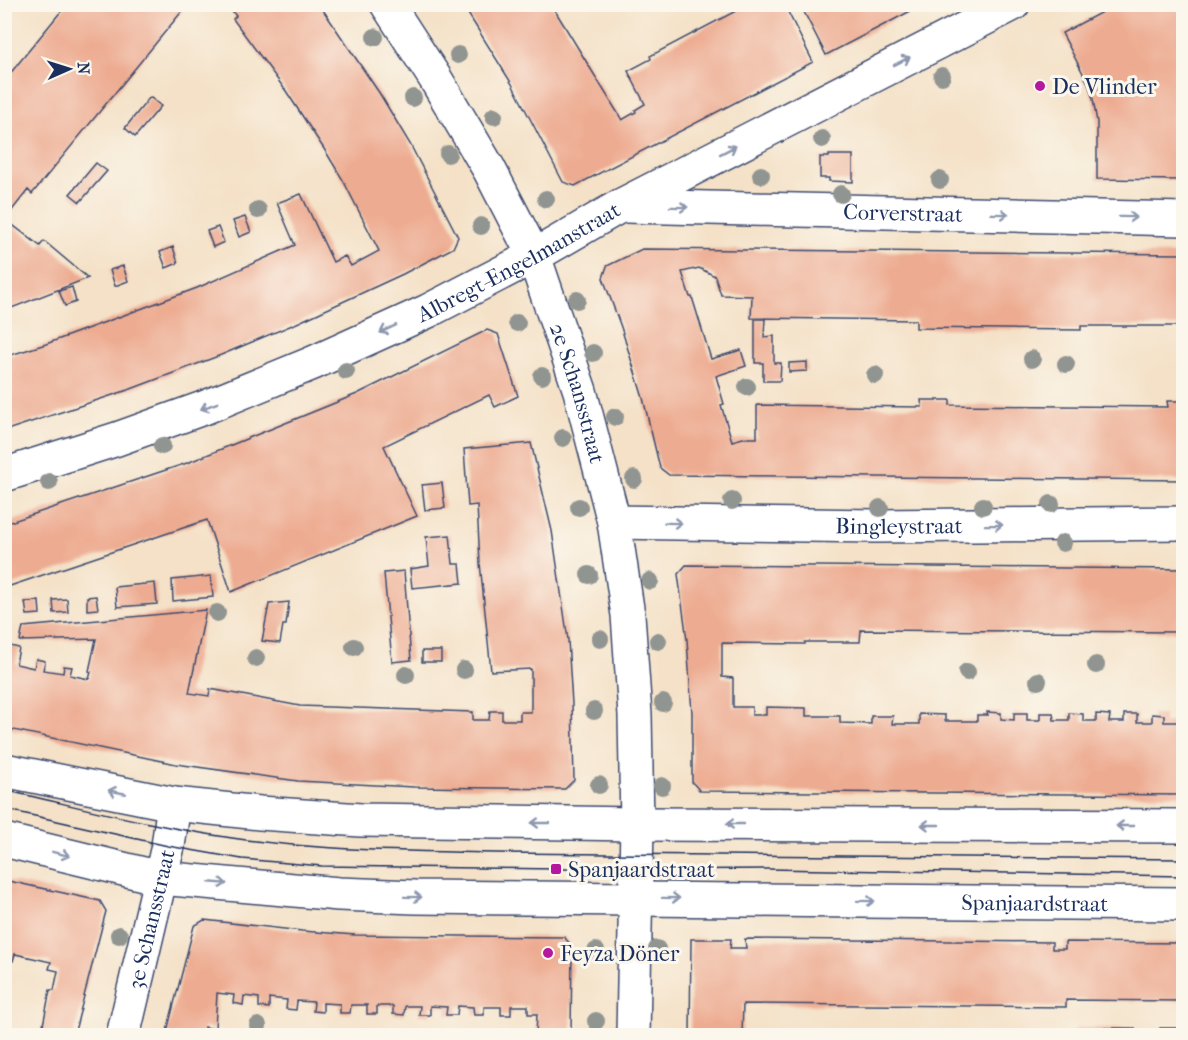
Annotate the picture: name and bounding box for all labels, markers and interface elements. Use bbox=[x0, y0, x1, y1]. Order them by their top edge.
north arrow bbox=[39, 39, 99, 99]
one-way arrow bbox=[892, 55, 910, 67]
text: N bbox=[74, 62, 93, 76]
place label: De Vlinder bbox=[1052, 74, 1157, 100]
marker: De Vlinder bbox=[1033, 79, 1047, 93]
one-way arrow bbox=[719, 144, 737, 155]
street label: Albregt-Engelmanstraat bbox=[412, 197, 625, 329]
street label: Corverstraat bbox=[843, 199, 963, 228]
one-way arrow bbox=[668, 201, 688, 213]
one-way arrow bbox=[989, 209, 1009, 220]
one-way arrow bbox=[1117, 212, 1137, 223]
street label: 2e Schansstraat bbox=[544, 320, 610, 466]
one-way arrow bbox=[379, 324, 397, 335]
one-way arrow bbox=[200, 401, 219, 412]
street label: Bingleystraat bbox=[835, 513, 963, 540]
one-way arrow bbox=[662, 517, 682, 529]
one-way arrow bbox=[983, 519, 1003, 530]
one-way arrow bbox=[107, 786, 127, 797]
one-way arrow bbox=[531, 817, 551, 829]
one-way arrow bbox=[726, 818, 746, 830]
one-way arrow bbox=[921, 819, 941, 831]
one-way arrow bbox=[1116, 820, 1136, 832]
street label: 3e Schansstraat bbox=[123, 847, 181, 992]
one-way arrow bbox=[52, 848, 71, 860]
place label: Spanjaardstraat bbox=[568, 857, 715, 883]
marker: Spanjaardstraat bbox=[549, 862, 563, 876]
one-way arrow bbox=[208, 878, 228, 889]
street label: Spanjaardstraat bbox=[961, 890, 1108, 917]
one-way arrow bbox=[402, 891, 422, 902]
one-way arrow bbox=[660, 892, 680, 904]
one-way arrow bbox=[855, 895, 875, 907]
place label: Feyza Döner bbox=[560, 941, 680, 967]
marker: Feyza Döner bbox=[541, 946, 555, 960]

